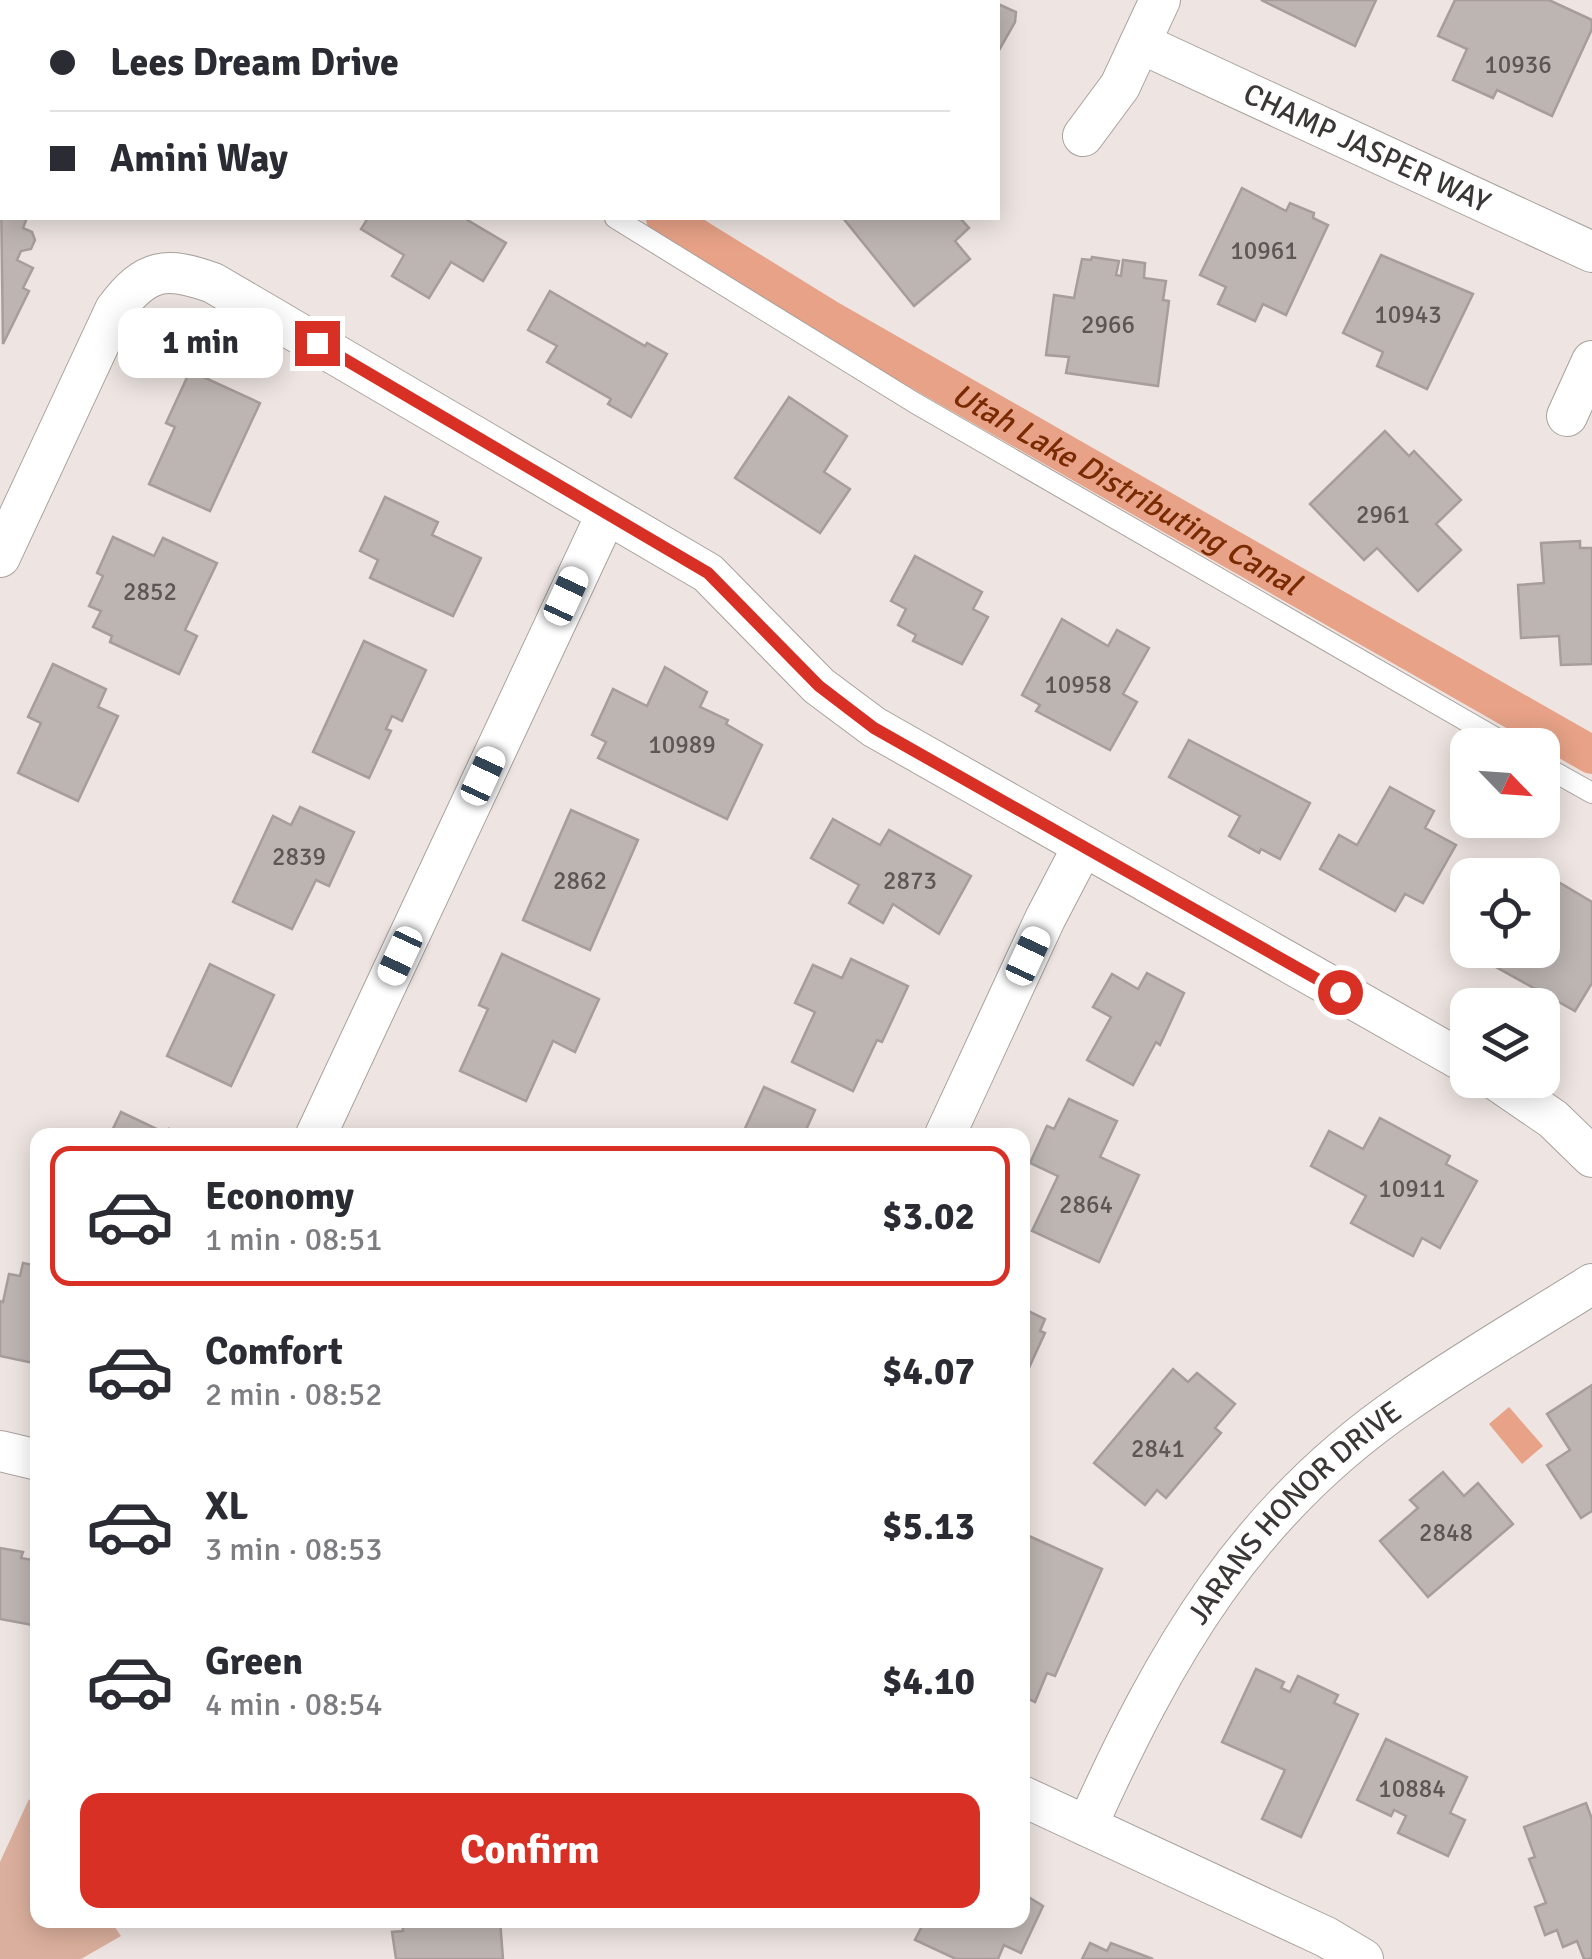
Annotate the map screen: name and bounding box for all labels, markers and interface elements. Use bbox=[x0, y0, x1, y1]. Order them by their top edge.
text: Lees Dream Drive bbox=[110, 39, 399, 86]
house number: 10936 bbox=[1484, 49, 1552, 80]
street label: CHAMP JASPER WAY bbox=[1238, 75, 1496, 221]
text: Amini Way bbox=[110, 135, 288, 182]
house number: 10961 bbox=[1230, 235, 1298, 266]
house number: 10943 bbox=[1374, 299, 1442, 330]
callout: 1 min bbox=[117, 308, 282, 378]
house number: 2966 bbox=[1081, 309, 1135, 340]
route end bbox=[295, 321, 340, 366]
text: 1 min bbox=[162, 323, 239, 362]
water label: Utah Lake Distributing Canal bbox=[945, 374, 1309, 605]
house number: 2961 bbox=[1356, 499, 1410, 530]
car bbox=[540, 562, 592, 630]
house number: 2852 bbox=[123, 576, 177, 607]
house number: 10958 bbox=[1044, 669, 1112, 700]
north arrow bbox=[1450, 728, 1560, 838]
map controls bbox=[1450, 728, 1560, 1098]
house number: 10989 bbox=[648, 729, 716, 760]
car bbox=[457, 742, 509, 810]
house number: 2839 bbox=[272, 841, 326, 872]
button: locate bbox=[1450, 858, 1560, 968]
house number: 2862 bbox=[553, 865, 607, 896]
house number: 2873 bbox=[883, 865, 937, 896]
car bbox=[374, 922, 426, 990]
car bbox=[1002, 922, 1054, 990]
route start bbox=[1318, 970, 1363, 1015]
button: layers bbox=[1450, 988, 1560, 1098]
icon: car bbox=[85, 1171, 175, 1261]
text: Economy bbox=[205, 1173, 354, 1220]
house number: 10911 bbox=[1378, 1173, 1446, 1204]
house number: 2864 bbox=[1059, 1189, 1113, 1220]
text: $3.02 bbox=[882, 1193, 975, 1240]
text: 1 min · 08:51 bbox=[205, 1220, 383, 1259]
icon: car bbox=[85, 1326, 175, 1416]
text: Comfort bbox=[205, 1328, 343, 1375]
text: $4.07 bbox=[882, 1348, 975, 1395]
text: 2 min · 08:52 bbox=[205, 1375, 383, 1414]
street label: JARANS HONOR DRIVE bbox=[1179, 1393, 1409, 1631]
house number: 2841 bbox=[1131, 1433, 1185, 1464]
icon: car bbox=[85, 1481, 175, 1571]
text: XL bbox=[205, 1483, 248, 1530]
text: $5.13 bbox=[882, 1503, 975, 1550]
house number: 2848 bbox=[1419, 1517, 1473, 1548]
text: 3 min · 08:53 bbox=[205, 1530, 383, 1569]
icon: car bbox=[85, 1636, 175, 1726]
text: Green bbox=[205, 1638, 303, 1685]
text: $4.10 bbox=[882, 1658, 975, 1705]
text: 4 min · 08:54 bbox=[205, 1685, 383, 1724]
house number: 10884 bbox=[1378, 1773, 1446, 1804]
button: Confirm bbox=[80, 1793, 980, 1908]

